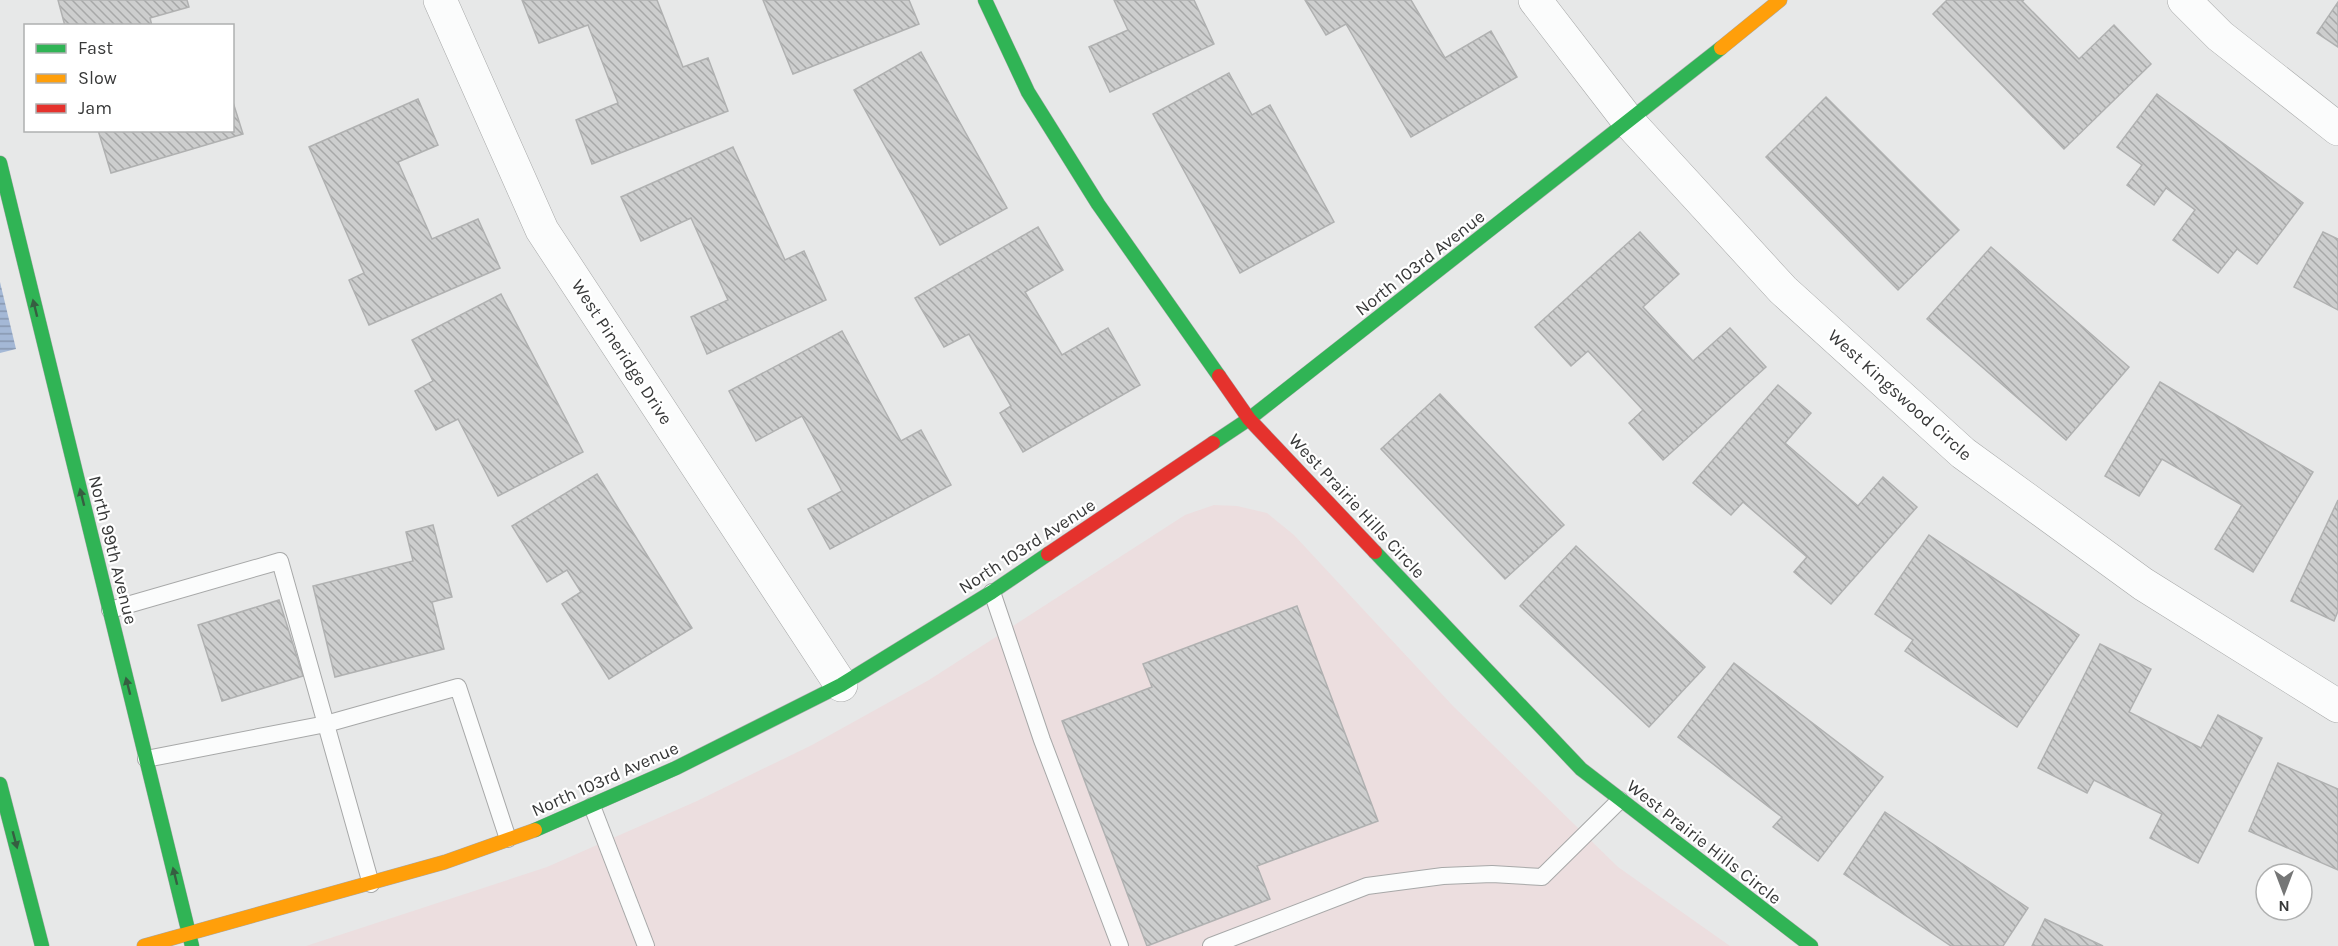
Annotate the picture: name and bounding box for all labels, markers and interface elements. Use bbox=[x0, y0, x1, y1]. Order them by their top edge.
legend bbox=[24, 24, 234, 132]
text: Fast bbox=[78, 37, 113, 59]
text: Slow bbox=[78, 67, 117, 89]
text: Jam bbox=[78, 97, 112, 119]
street label: North 103rd Avenue bbox=[1351, 206, 1489, 320]
street label: West Pineridge Drive bbox=[567, 275, 677, 429]
one-way arrow bbox=[30, 298, 40, 317]
street label: West Kingswood Circle bbox=[1823, 325, 1977, 465]
street label: West Prairie Hills Circle bbox=[1284, 429, 1430, 583]
street label: North 99th Avenue bbox=[84, 473, 142, 627]
one-way arrow bbox=[76, 488, 86, 506]
street label: North 103rd Avenue bbox=[955, 494, 1099, 598]
one-way arrow bbox=[123, 677, 133, 696]
street label: North 103rd Avenue bbox=[528, 737, 682, 821]
street label: West Prairie Hills Circle bbox=[1622, 775, 1786, 909]
one-way arrow bbox=[10, 831, 20, 849]
north arrow bbox=[2254, 862, 2314, 922]
one-way arrow bbox=[169, 867, 179, 885]
text: N bbox=[2278, 897, 2290, 916]

